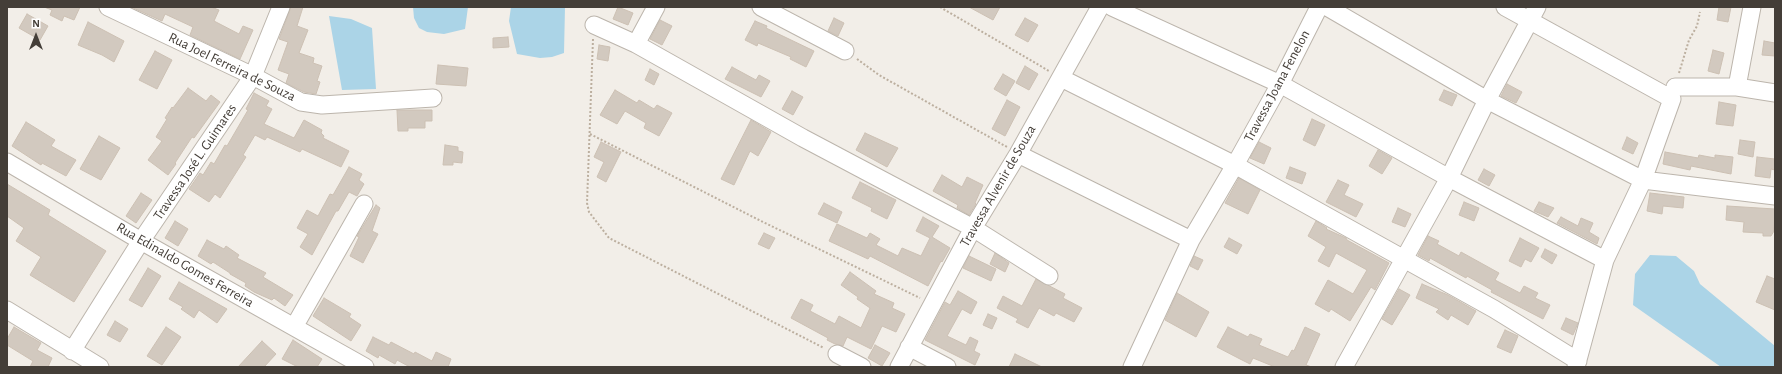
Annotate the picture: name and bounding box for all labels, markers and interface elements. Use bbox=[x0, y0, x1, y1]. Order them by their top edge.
north arrow bbox=[16, 16, 56, 56]
text: N bbox=[32, 18, 40, 29]
street label: Travessa Joana Fenelon bbox=[1240, 27, 1314, 145]
street label: Rua Joel Ferreira de Souza bbox=[166, 29, 298, 105]
street label: Travessa José L. Guimares bbox=[150, 101, 240, 223]
street label: Travessa Alvenir de Souza bbox=[956, 122, 1040, 250]
street label: Rua Edinaldo Gomes Ferreira bbox=[113, 219, 257, 311]

